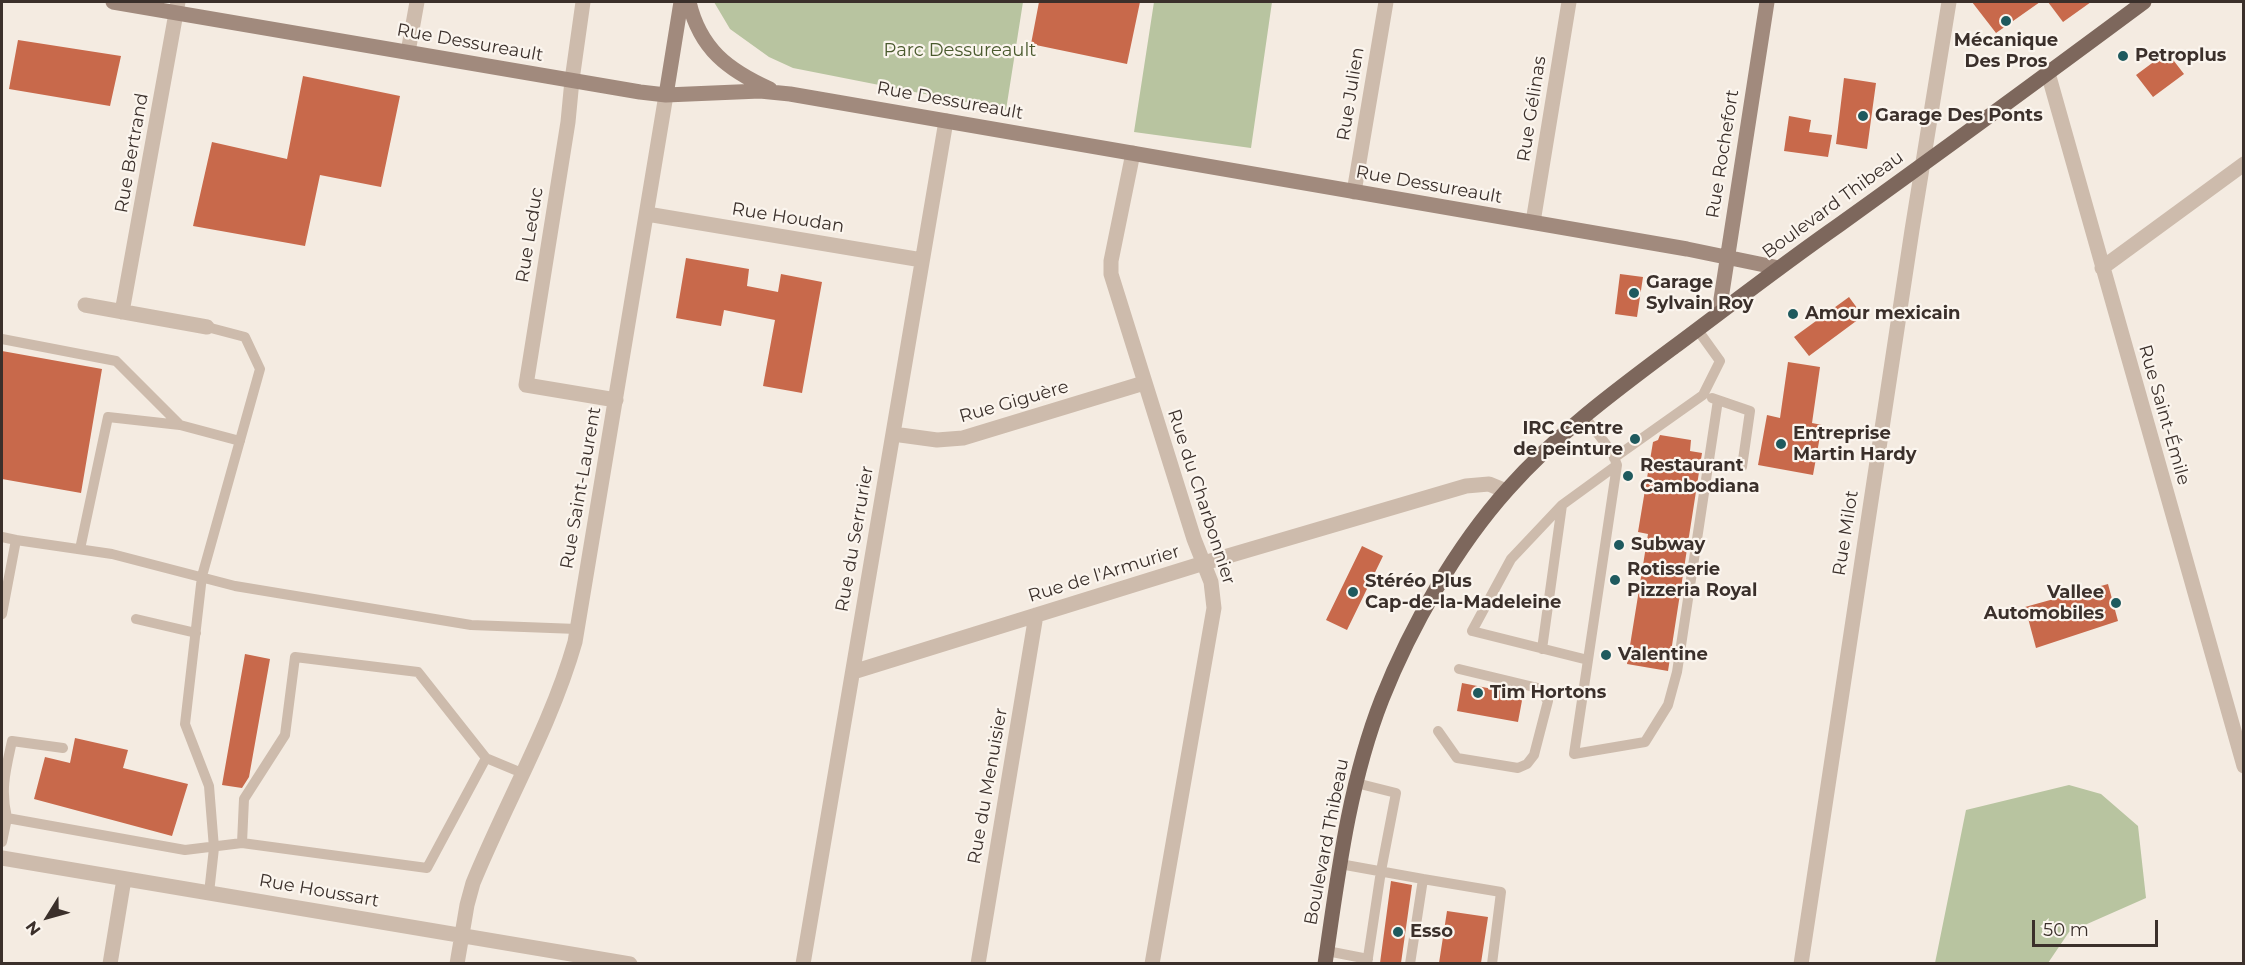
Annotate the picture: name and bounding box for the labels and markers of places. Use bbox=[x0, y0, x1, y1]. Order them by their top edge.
marker: Mécanique Des Pros bbox=[1999, 14, 2013, 28]
place label: Mécanique Des Pros bbox=[1954, 30, 2058, 72]
place label: Petroplus bbox=[2135, 45, 2226, 67]
marker: Petroplus bbox=[2116, 49, 2130, 63]
place label: Garage Des Ponts bbox=[1875, 105, 2043, 127]
marker: Garage Des Ponts bbox=[1856, 109, 1870, 123]
place label: Garage Sylvain Roy bbox=[1646, 272, 1754, 314]
marker: Garage Sylvain Roy bbox=[1627, 286, 1641, 300]
place label: Amour mexicain bbox=[1805, 303, 1961, 325]
marker: Amour mexicain bbox=[1786, 307, 1800, 321]
place label: IRC Centre de peinture bbox=[1513, 418, 1623, 460]
place label: Entreprise Martin Hardy bbox=[1793, 423, 1917, 466]
marker: IRC Centre de peinture bbox=[1628, 432, 1642, 446]
marker: Entreprise Martin Hardy bbox=[1774, 437, 1788, 451]
place label: Restaurant Cambodiana bbox=[1640, 455, 1760, 498]
marker: Restaurant Cambodiana bbox=[1621, 469, 1635, 483]
place label: Subway bbox=[1631, 534, 1705, 556]
marker: Subway bbox=[1612, 538, 1626, 552]
place label: Rotisserie Pizzeria Royal bbox=[1627, 559, 1757, 602]
place label: Stéréo Plus Cap-de-la-Madeleine bbox=[1365, 571, 1561, 614]
marker: Rotisserie Pizzeria Royal bbox=[1608, 573, 1622, 587]
place label: Vallee Automobiles bbox=[1984, 582, 2104, 624]
marker: Stéréo Plus Cap-de-la-Madeleine bbox=[1346, 585, 1360, 599]
marker: Vallee Automobiles bbox=[2109, 596, 2123, 610]
place label: Valentine bbox=[1618, 644, 1708, 666]
marker: Valentine bbox=[1599, 648, 1613, 662]
place label: Tim Hortons bbox=[1490, 682, 1606, 704]
marker: Tim Hortons bbox=[1471, 686, 1485, 700]
place label: Esso bbox=[1410, 921, 1453, 943]
marker: Esso bbox=[1391, 925, 1405, 939]

